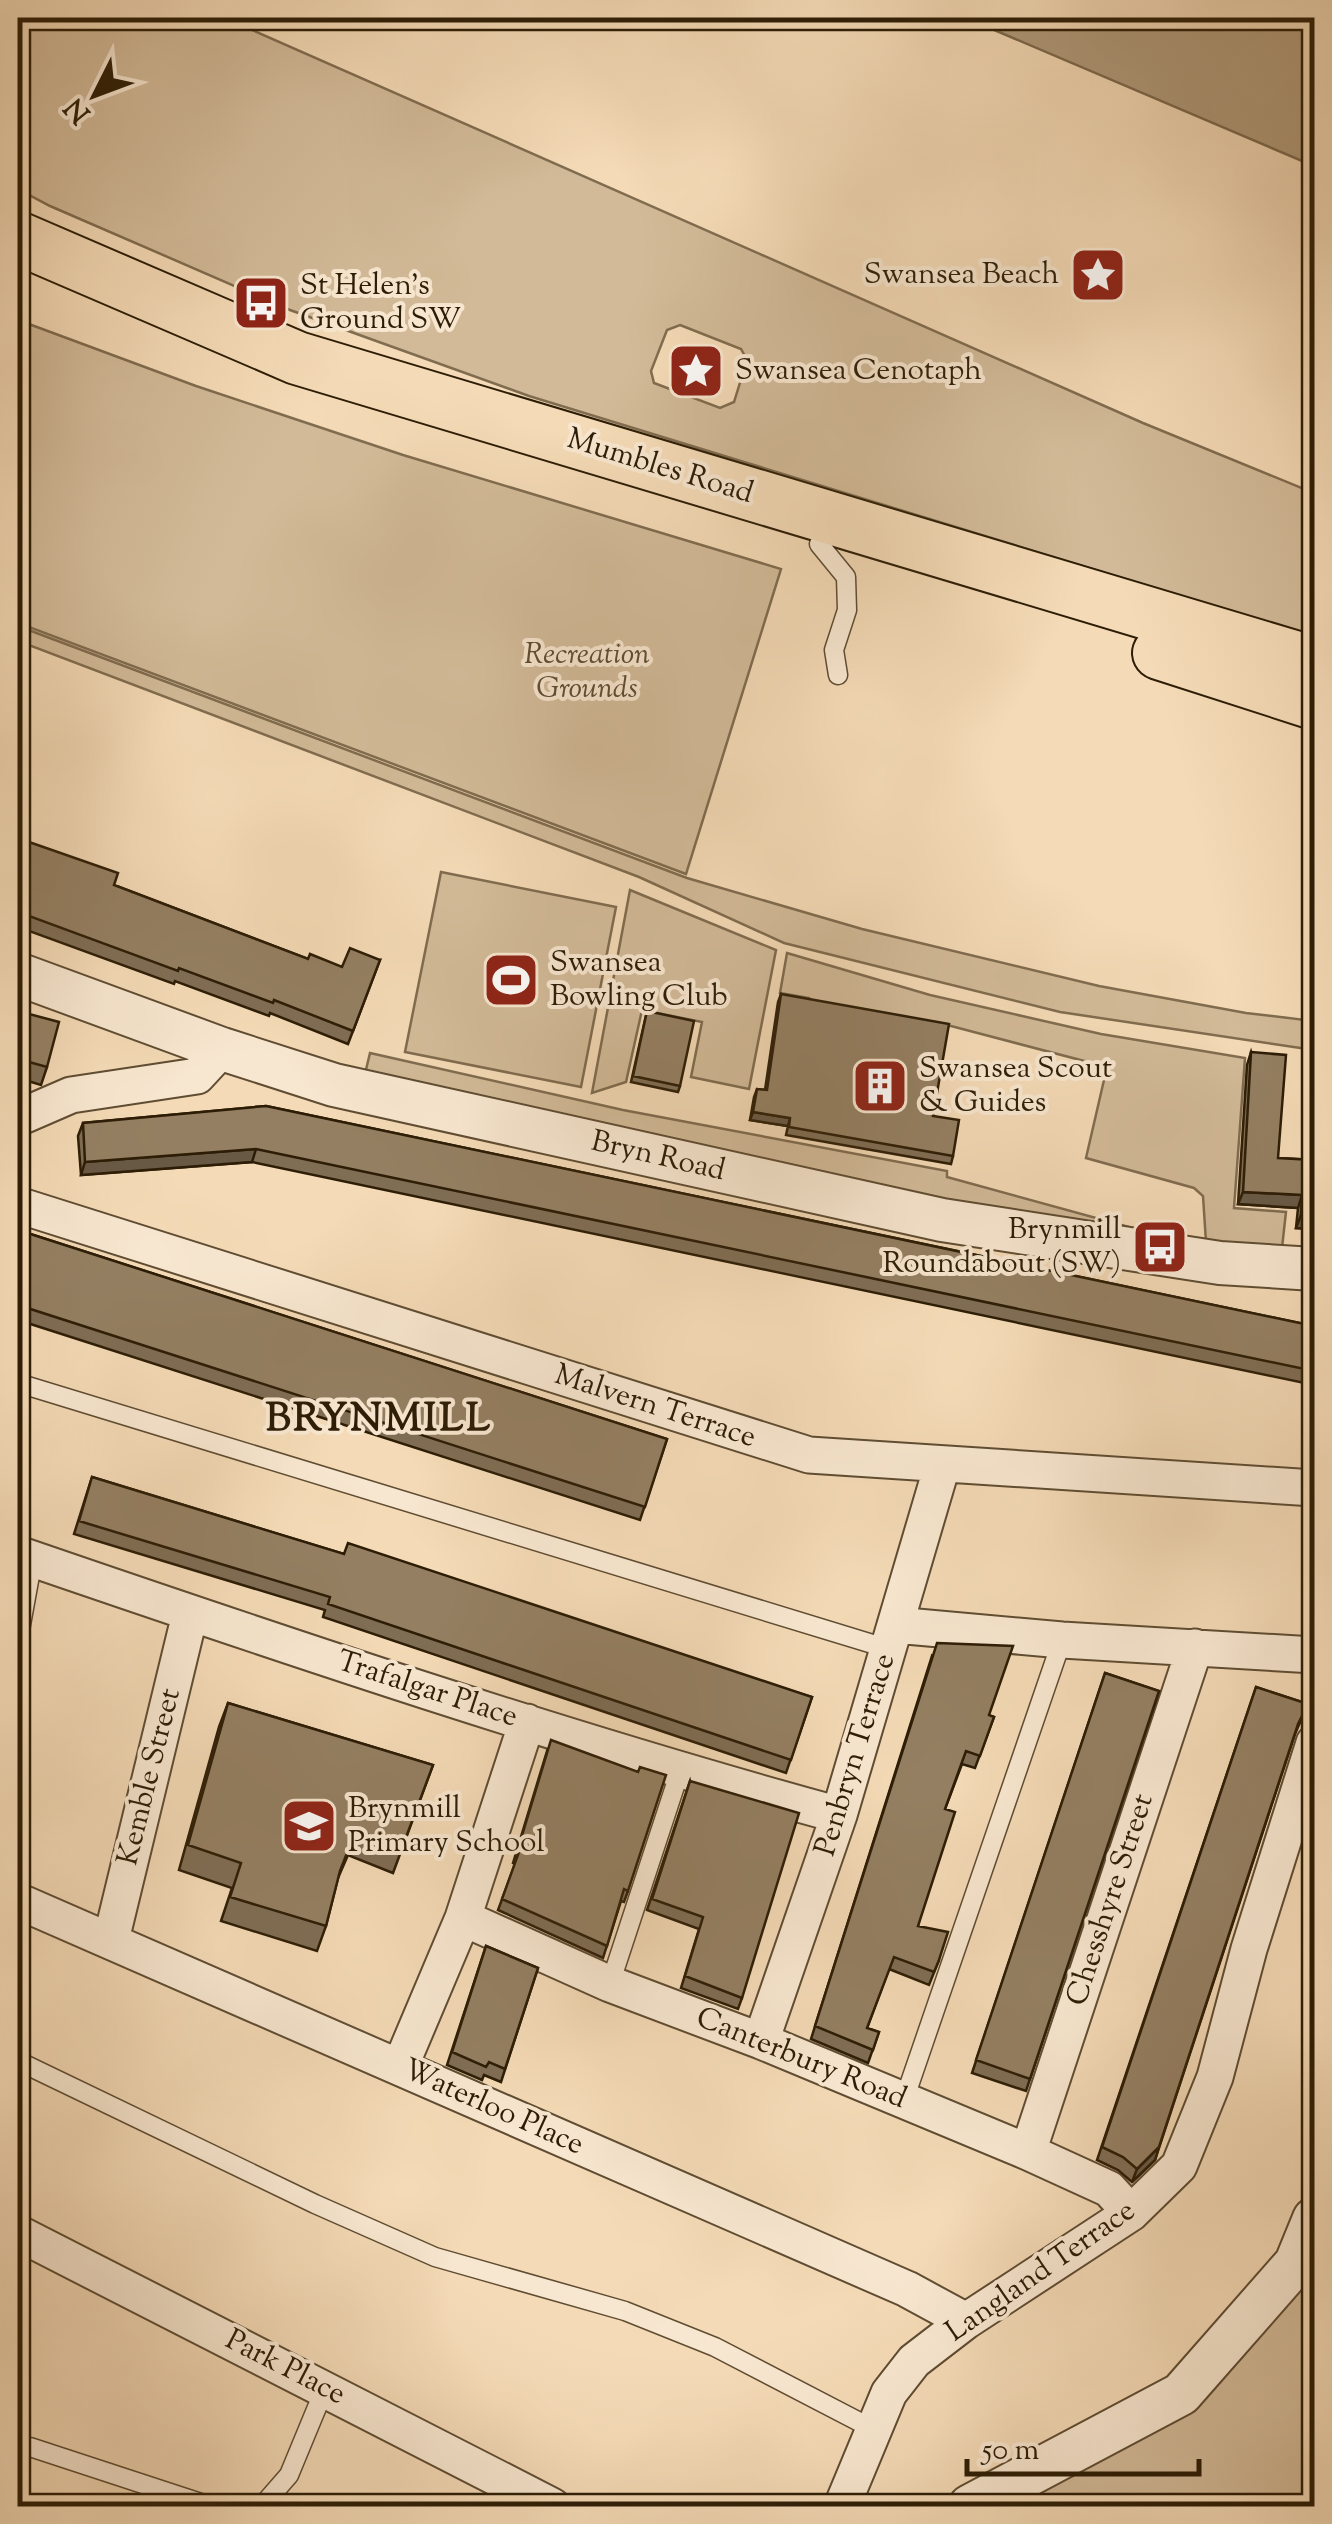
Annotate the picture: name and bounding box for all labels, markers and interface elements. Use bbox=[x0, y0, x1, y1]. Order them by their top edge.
north arrow bbox=[45, 45, 145, 145]
text: N bbox=[56, 88, 101, 131]
place icon: Swansea Beach bbox=[1068, 245, 1128, 305]
place label: Swansea Beach bbox=[864, 254, 1059, 297]
place label: St Helen's Ground SW bbox=[300, 265, 461, 342]
bus stop icon: St Helen's Ground SW bbox=[231, 273, 291, 333]
place icon: Swansea Cenotaph bbox=[666, 341, 726, 401]
place label: Swansea Cenotaph bbox=[735, 350, 982, 393]
street label: Mumbles Road bbox=[562, 418, 759, 516]
park label: Recreation Grounds bbox=[524, 634, 650, 711]
place label: Swansea Bowling Club bbox=[550, 942, 728, 1019]
sports icon: Swansea Bowling Club bbox=[481, 950, 541, 1010]
place label: Swansea Scout & Guides bbox=[919, 1048, 1112, 1125]
building icon: Swansea Scout & Guides bbox=[850, 1056, 910, 1116]
street label: Bryn Road bbox=[587, 1121, 729, 1193]
place label: Brynmill Roundabout (SW) bbox=[883, 1209, 1121, 1286]
bus stop icon: Brynmill Roundabout (SW) bbox=[1130, 1217, 1190, 1277]
street label: Malvern Terrace bbox=[549, 1354, 761, 1460]
district label: BRYNMILL bbox=[265, 1392, 493, 1449]
street label: Trafalgar Place bbox=[331, 1641, 523, 1739]
street label: Penbryn Terrace bbox=[805, 1648, 907, 1862]
street label: Kemble Street bbox=[107, 1684, 193, 1870]
place label: Brynmill Primary School bbox=[348, 1788, 545, 1865]
street label: Chesshyre Street bbox=[1056, 1789, 1166, 2011]
school or university icon: Brynmill Primary School bbox=[279, 1796, 339, 1856]
street label: Canterbury Road bbox=[689, 1997, 913, 2121]
street label: Waterloo Place bbox=[396, 2049, 590, 2167]
street label: Langland Terrace bbox=[937, 2190, 1145, 2354]
street label: Park Place bbox=[217, 2319, 353, 2417]
scale bar bbox=[967, 2414, 1200, 2476]
text: 50 m bbox=[980, 2430, 1040, 2473]

